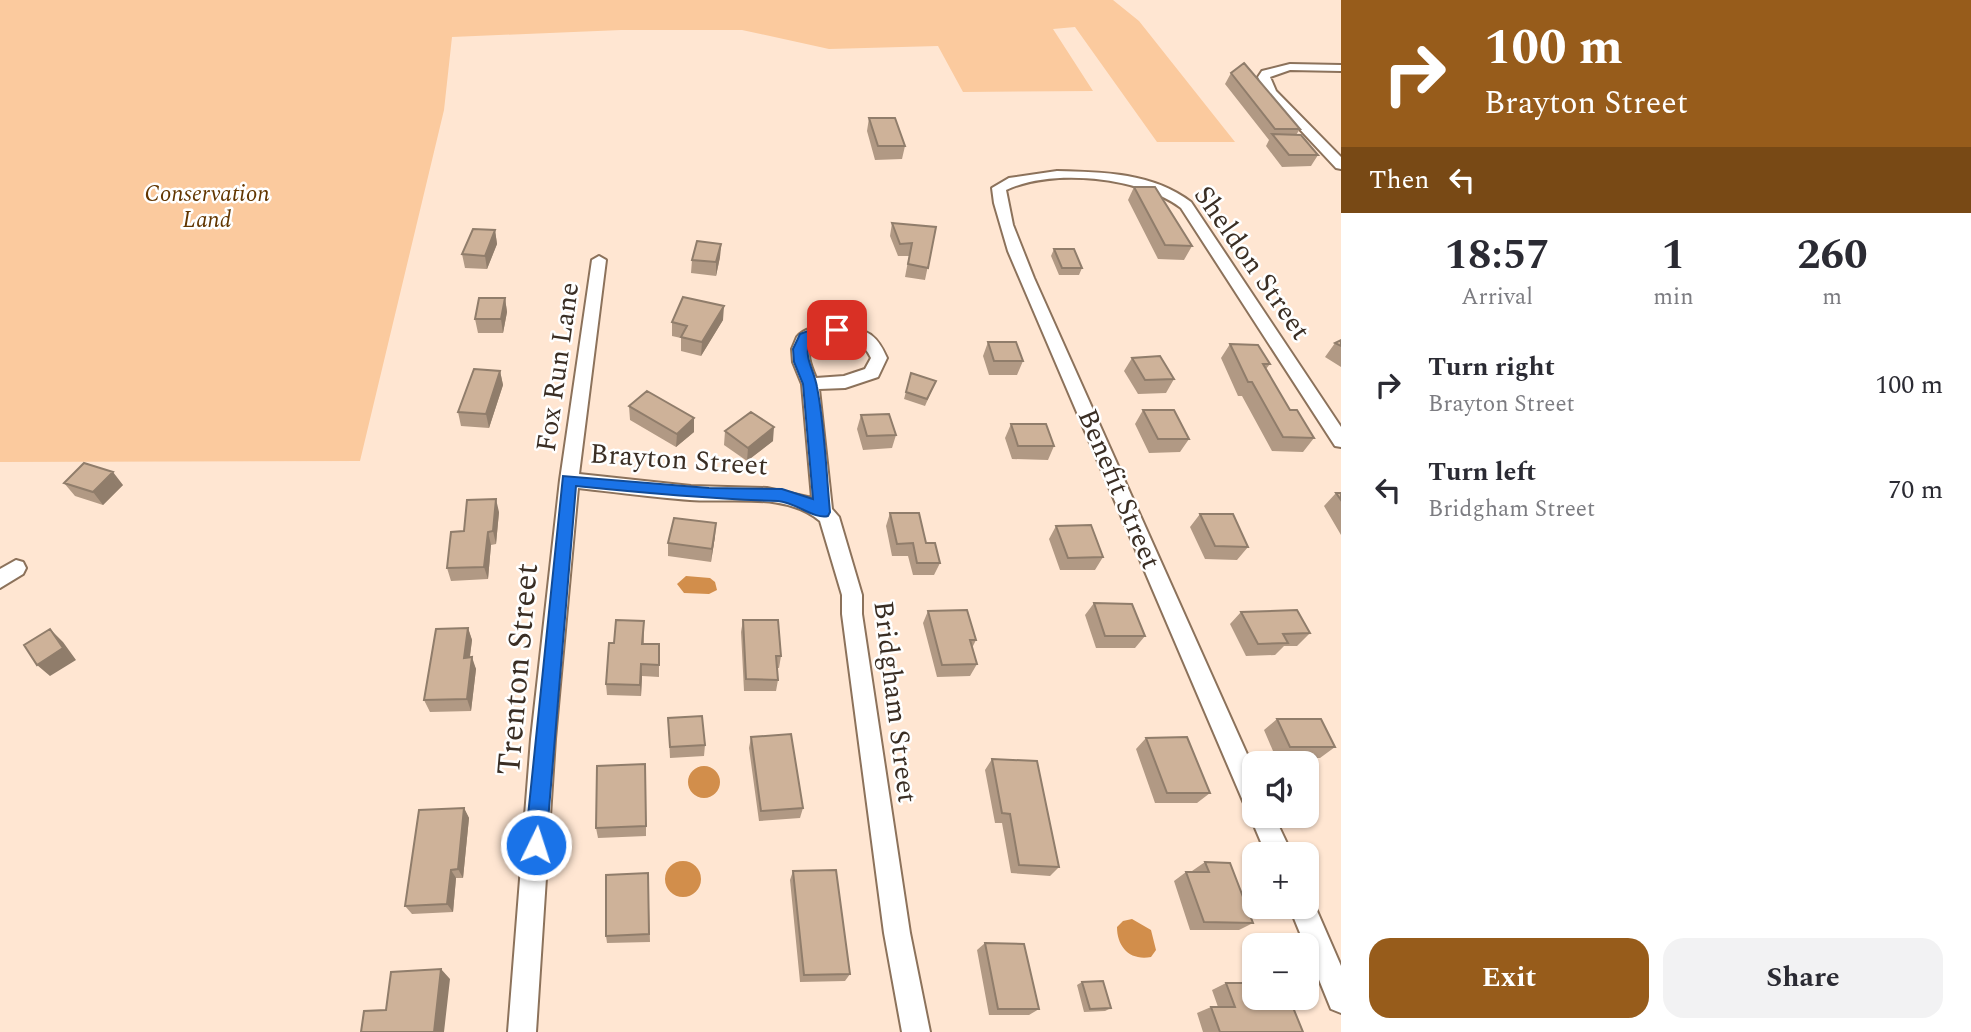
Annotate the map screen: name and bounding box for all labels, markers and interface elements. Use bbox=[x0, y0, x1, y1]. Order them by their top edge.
text: 100 m bbox=[1484, 11, 1623, 86]
icon: right bbox=[1369, 28, 1460, 119]
text: Brayton Street bbox=[1484, 79, 1688, 128]
text: Then bbox=[1369, 160, 1429, 200]
icon: left bbox=[1443, 161, 1481, 199]
park label: Conservation Land bbox=[144, 177, 270, 238]
street label: Sheldon Street bbox=[1183, 177, 1321, 349]
text: 18:57 bbox=[1444, 224, 1550, 287]
text: 1 bbox=[1662, 224, 1685, 287]
text: 260 bbox=[1797, 224, 1868, 287]
street label: Fox Run Lane bbox=[525, 279, 591, 455]
text: Arrival bbox=[1461, 280, 1533, 315]
text: min bbox=[1653, 280, 1694, 315]
text: m bbox=[1822, 280, 1842, 315]
pin bbox=[807, 300, 867, 360]
icon: arrive bbox=[818, 311, 856, 349]
text: Turn right bbox=[1428, 347, 1555, 387]
text: 100 m bbox=[1875, 365, 1943, 405]
icon: right bbox=[1369, 366, 1407, 404]
text: Brayton Street bbox=[1428, 387, 1575, 422]
street label: Benefit Street bbox=[1066, 402, 1172, 576]
street label: Brayton Street bbox=[588, 432, 770, 488]
text: Turn left bbox=[1428, 452, 1536, 492]
text: 70 m bbox=[1888, 470, 1943, 510]
icon: left bbox=[1369, 471, 1407, 509]
text: Bridgham Street bbox=[1428, 492, 1595, 527]
street label: Trenton Street bbox=[484, 561, 552, 777]
street label: Bridgham Street bbox=[861, 598, 929, 806]
map controls bbox=[1242, 751, 1319, 1010]
button: sound bbox=[1242, 751, 1319, 828]
position arrow bbox=[499, 808, 573, 882]
button: + bbox=[1242, 842, 1319, 919]
button: − bbox=[1242, 933, 1319, 1010]
button: Exit bbox=[1369, 938, 1649, 1018]
button: Share bbox=[1663, 938, 1943, 1018]

